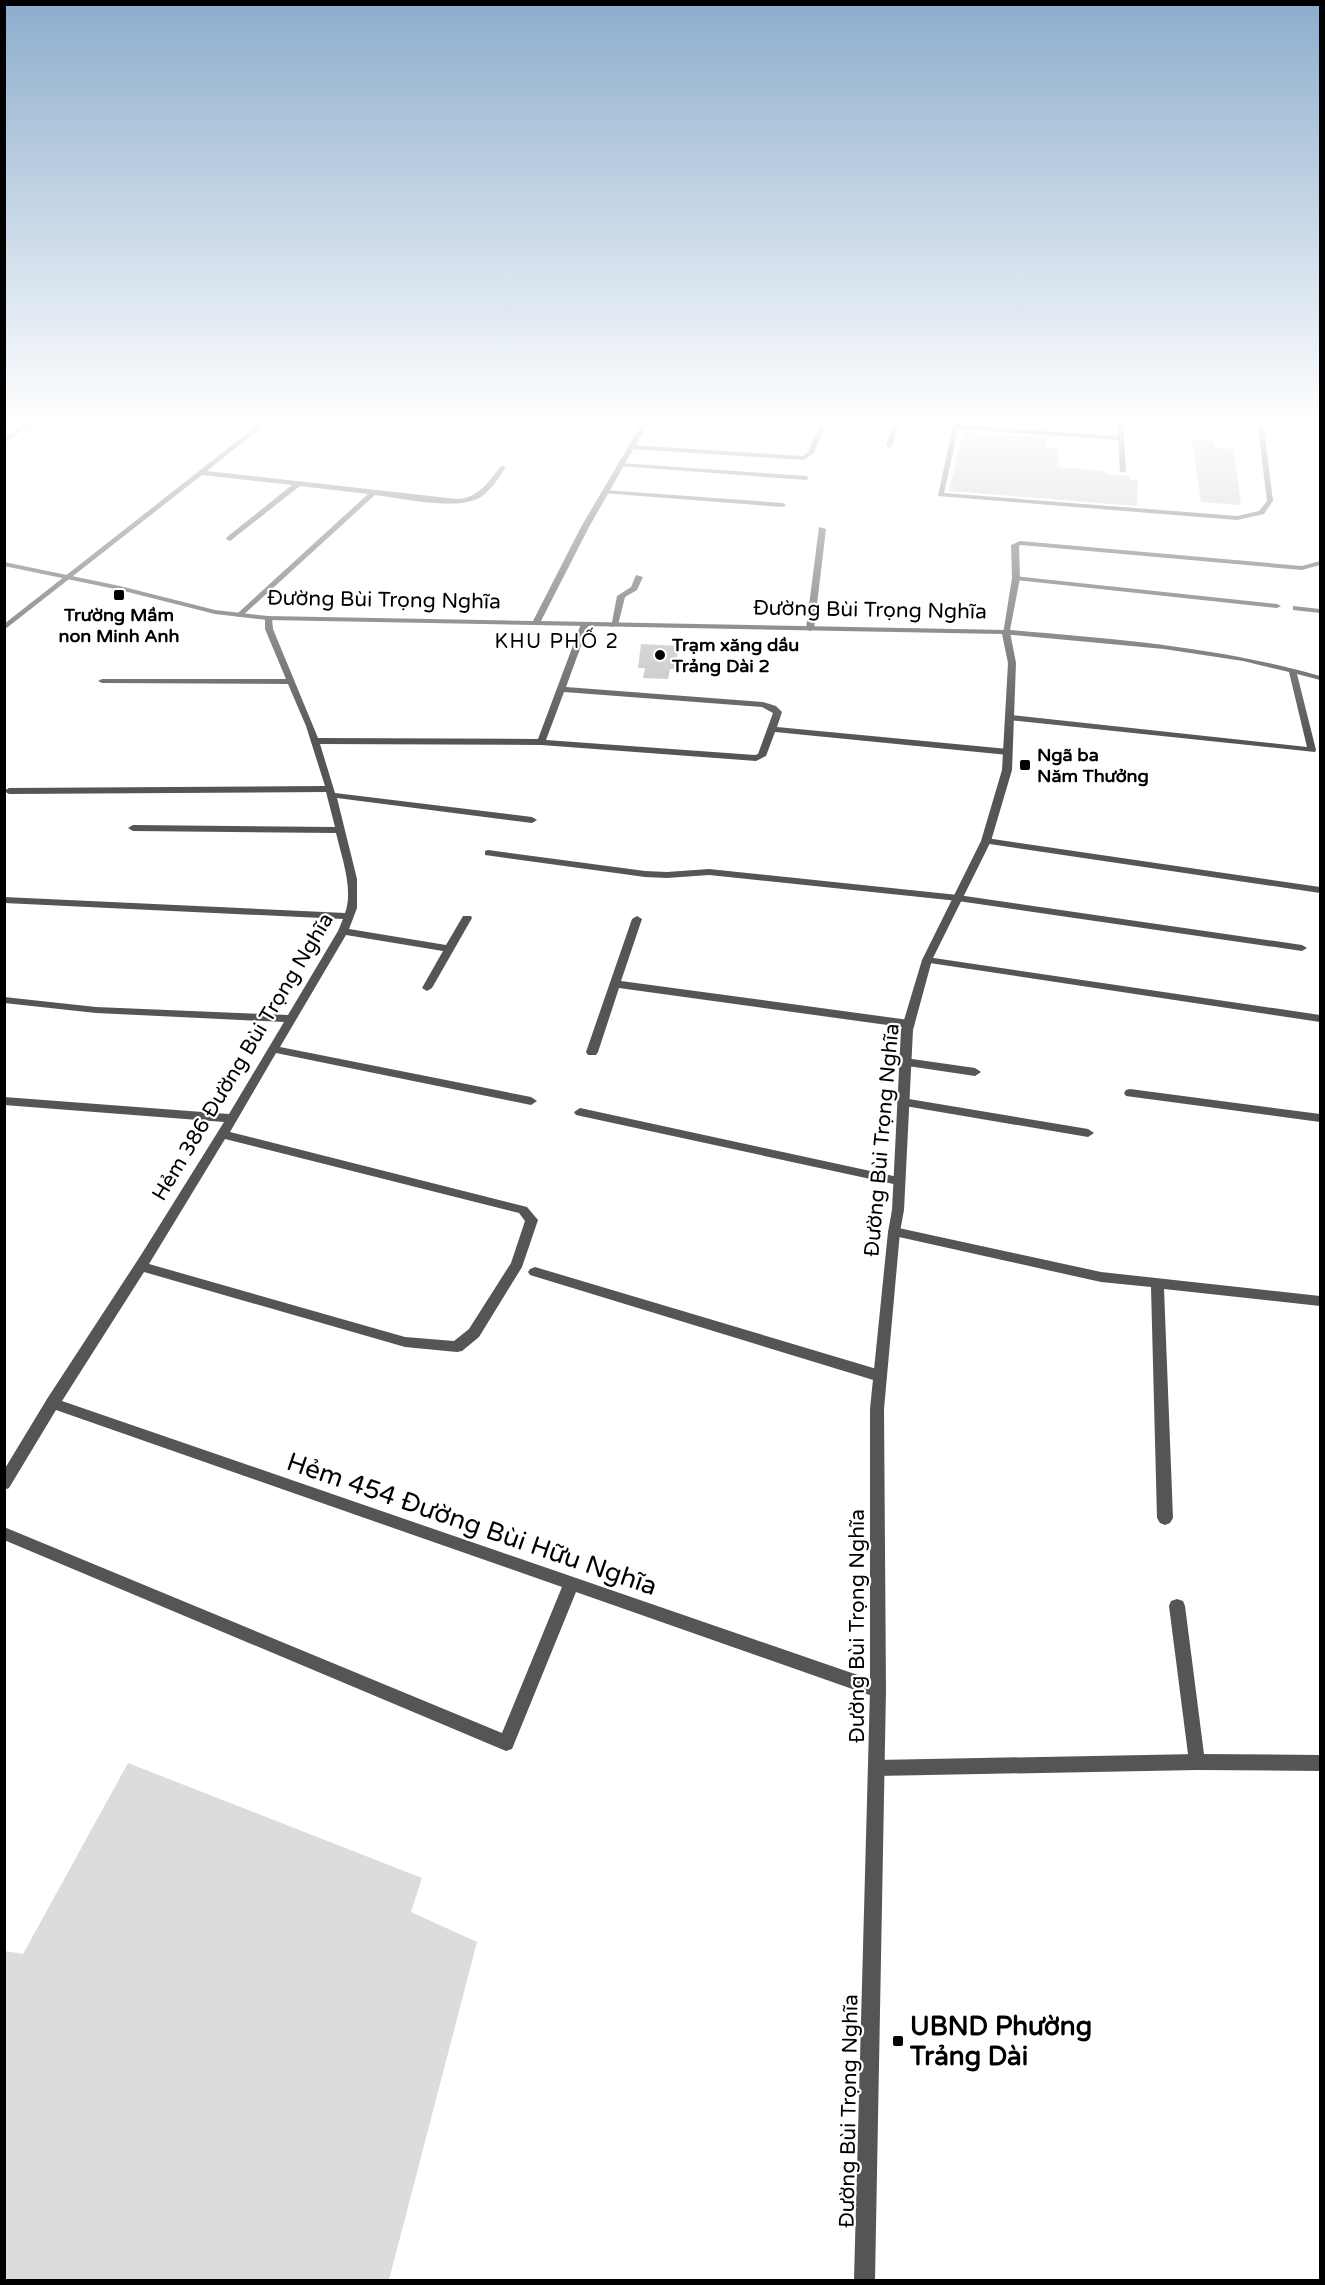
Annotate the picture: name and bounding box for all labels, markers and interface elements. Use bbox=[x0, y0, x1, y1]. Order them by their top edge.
street label: Đường Bùi Trọng Nghĩa bbox=[267, 585, 501, 615]
marker: Trường Mầm non Minh Anh bbox=[112, 588, 126, 602]
street label: Đường Bùi Trọng Nghĩa bbox=[753, 595, 987, 625]
place label: Trường Mầm non Minh Anh bbox=[58, 604, 180, 647]
district label: KHU PHỐ 2 bbox=[495, 627, 619, 654]
place label: Trạm xăng dầu Trảng Dài 2 bbox=[671, 634, 799, 677]
marker: Trạm xăng dầu Trảng Dài 2 bbox=[653, 648, 667, 662]
place label: Ngã ba Năm Thưởng bbox=[1037, 744, 1149, 787]
marker: Ngã ba Năm Thưởng bbox=[1018, 758, 1032, 772]
street label: Hẻm 386 Đường Bùi Trọng Nghĩa bbox=[147, 909, 339, 1205]
street label: Đường Bùi Trọng Nghĩa bbox=[859, 1022, 905, 1258]
street label: Hẻm 454 Đường Bùi Hữu Nghĩa bbox=[283, 1446, 661, 1602]
street label: Đường Bùi Trọng Nghĩa bbox=[845, 1509, 870, 1743]
street label: Đường Bùi Trọng Nghĩa bbox=[834, 1994, 864, 2228]
place label: UBND Phường Trảng Dài bbox=[909, 2011, 1092, 2072]
marker: UBND Phường Trảng Dài bbox=[891, 2034, 905, 2048]

